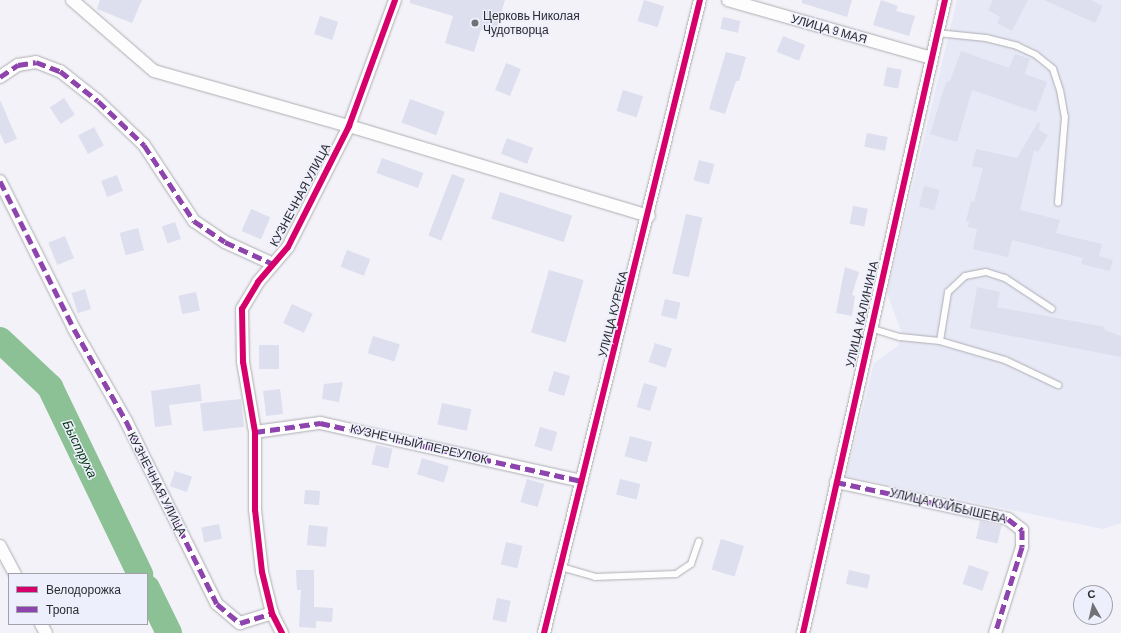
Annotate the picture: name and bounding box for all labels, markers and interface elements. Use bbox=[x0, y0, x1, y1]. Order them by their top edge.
place label: Церковь Николая Чудотворца bbox=[483, 9, 580, 37]
street label: УЛИЦА 9 МАЯ bbox=[789, 11, 869, 47]
marker: Церковь Николая Чудотворца bbox=[470, 18, 480, 28]
street label: КУЗНЕЧНАЯ УЛИЦА bbox=[267, 141, 333, 249]
street label: УЛИЦА КАЛИНИНА bbox=[843, 259, 881, 369]
street label: УЛИЦА КУРЕКА bbox=[595, 269, 631, 359]
water label: Быструха bbox=[59, 418, 101, 480]
street label: КУЗНЕЧНЫЙ ПЕРЕУЛОК bbox=[349, 421, 489, 467]
street label: КУЗНЕЧНАЯ УЛИЦА bbox=[125, 430, 189, 538]
street label: УЛИЦА КУЙБЫШЕВА bbox=[888, 486, 1008, 526]
legend bbox=[8, 573, 148, 625]
text: Велодорожка bbox=[46, 582, 121, 596]
north arrow bbox=[1073, 585, 1113, 625]
text: С bbox=[1087, 587, 1096, 601]
text: Тропа bbox=[46, 602, 79, 616]

